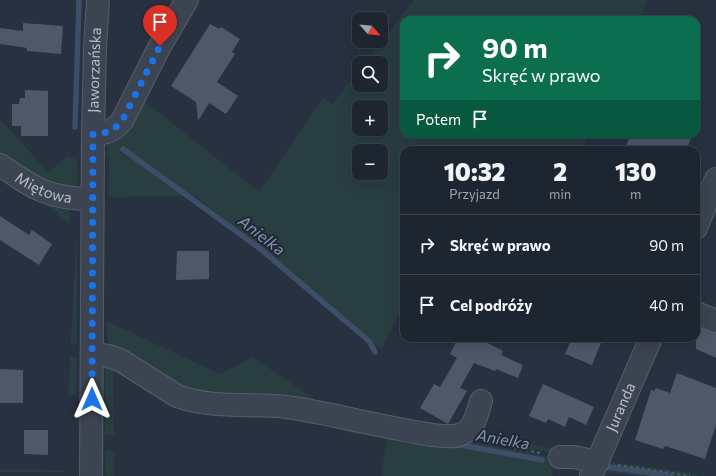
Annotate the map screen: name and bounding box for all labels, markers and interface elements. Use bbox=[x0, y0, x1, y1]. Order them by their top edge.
pin bbox=[143, 5, 177, 46]
icon: arrive bbox=[149, 11, 171, 33]
north arrow bbox=[352, 12, 388, 48]
map controls bbox=[352, 12, 388, 180]
street label: Jaworzańska bbox=[83, 27, 104, 113]
text: 90 m bbox=[482, 30, 548, 64]
icon: right bbox=[416, 32, 468, 84]
button: search bbox=[352, 56, 388, 92]
text: Skręć w prawo bbox=[482, 64, 601, 86]
button: + bbox=[352, 100, 388, 136]
icon: arrive bbox=[469, 108, 491, 130]
text: Potem bbox=[416, 110, 461, 128]
button: − bbox=[352, 144, 388, 180]
text: 10:32 bbox=[444, 157, 505, 186]
text: 2 bbox=[553, 157, 567, 186]
text: 130 bbox=[615, 157, 656, 186]
street label: Miętowa bbox=[12, 168, 73, 206]
text: Przyjazd bbox=[449, 186, 500, 202]
text: min bbox=[549, 186, 571, 202]
text: m bbox=[630, 186, 641, 202]
water label: Anielka bbox=[234, 210, 289, 259]
icon: right bbox=[416, 234, 438, 256]
text: Skręć w prawo bbox=[450, 236, 551, 254]
text: 90 m bbox=[649, 236, 684, 254]
icon: arrive bbox=[416, 294, 438, 316]
text: Cel podróży bbox=[450, 296, 533, 314]
text: 40 m bbox=[649, 296, 684, 314]
position arrow bbox=[71, 378, 113, 420]
street label: Juranda bbox=[601, 380, 639, 434]
water label: Anielka bbox=[474, 424, 531, 453]

